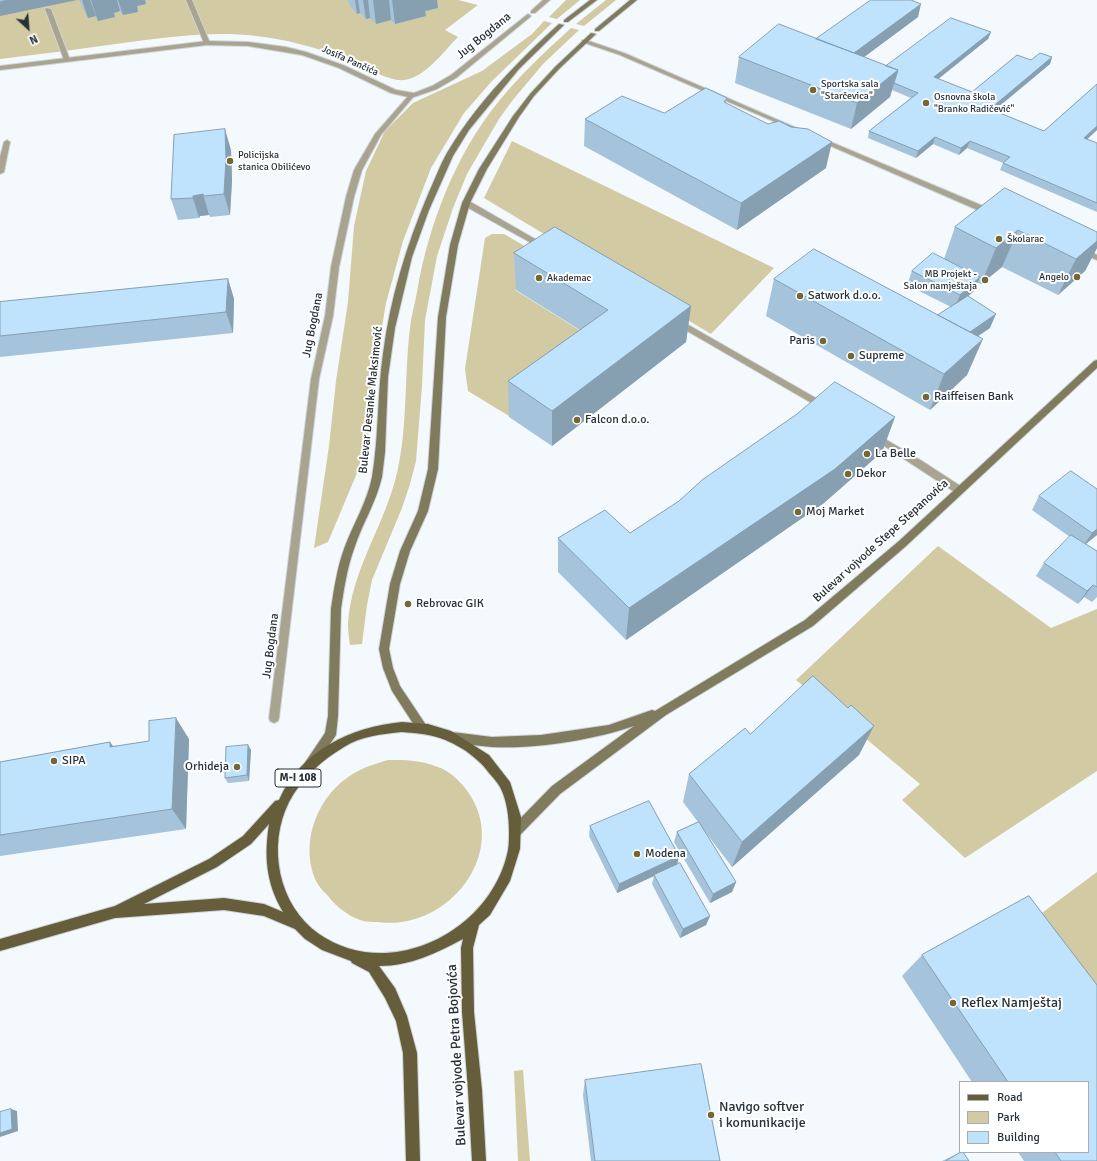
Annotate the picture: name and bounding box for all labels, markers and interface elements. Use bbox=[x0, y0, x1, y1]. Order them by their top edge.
north arrow bbox=[8, 8, 48, 48]
street label: Jug Bogdana bbox=[454, 10, 514, 62]
text: N bbox=[27, 32, 40, 47]
street label: Josifa Pančića bbox=[320, 43, 380, 79]
place label: Sportska sala "Starčevica" bbox=[821, 78, 879, 102]
marker: Sportska sala "Starčevica" bbox=[808, 85, 818, 95]
place label: Osnovna škola "Branko Radičević" bbox=[934, 91, 1014, 114]
marker: Osnovna škola "Branko Radičević" bbox=[921, 98, 931, 108]
place label: Policijska stanica Obilićevo bbox=[238, 149, 310, 172]
marker: Policijska stanica Obilićevo bbox=[225, 156, 235, 166]
place label: Školarac bbox=[1007, 233, 1044, 245]
marker: Školarac bbox=[994, 234, 1004, 244]
place label: MB Projekt - Salon namještaja bbox=[904, 268, 977, 292]
place label: Angelo bbox=[1039, 271, 1069, 283]
place label: Akademac bbox=[547, 272, 591, 284]
marker: Angelo bbox=[1072, 272, 1082, 282]
marker: Akademac bbox=[534, 273, 544, 283]
marker: MB Projekt - Salon namještaja bbox=[980, 275, 990, 285]
place label: Satwork d.o.o. bbox=[808, 289, 881, 303]
street label: Jug Bogdana bbox=[300, 291, 326, 359]
marker: Satwork d.o.o. bbox=[795, 291, 805, 301]
street label: Bulevar Desanke Maksimović bbox=[356, 326, 386, 474]
place label: Paris bbox=[789, 334, 815, 348]
marker: Paris bbox=[818, 336, 828, 346]
place label: Supreme bbox=[859, 349, 904, 363]
marker: Supreme bbox=[846, 351, 856, 361]
place label: Raiffeisen Bank bbox=[934, 390, 1014, 404]
marker: Raiffeisen Bank bbox=[921, 392, 931, 402]
place label: Falcon d.o.o. bbox=[585, 413, 649, 427]
marker: Falcon d.o.o. bbox=[572, 415, 582, 425]
place label: La Belle bbox=[875, 447, 916, 461]
marker: La Belle bbox=[862, 449, 872, 459]
place label: Dekor bbox=[856, 467, 886, 481]
marker: Dekor bbox=[843, 469, 853, 479]
street label: Bulevar vojvode Stepe Stepanovića bbox=[810, 476, 952, 606]
place label: Moj Market bbox=[806, 505, 864, 519]
marker: Moj Market bbox=[793, 507, 803, 517]
place label: Rebrovac GIK bbox=[416, 597, 484, 611]
marker: Rebrovac GIK bbox=[403, 599, 413, 609]
street label: Jug Bogdana bbox=[260, 612, 282, 680]
place label: SIPA bbox=[62, 754, 86, 768]
marker: SIPA bbox=[49, 756, 59, 766]
place label: Orhideja bbox=[185, 760, 229, 774]
marker: Orhideja bbox=[232, 762, 242, 772]
road number: M-I 108 bbox=[275, 769, 321, 787]
place label: Modena bbox=[645, 847, 686, 861]
marker: Modena bbox=[632, 849, 642, 859]
street label: Bulevar vojvode Petra Bojovića bbox=[444, 964, 470, 1146]
place label: Reflex Namještaj bbox=[961, 995, 1062, 1011]
marker: Reflex Namještaj bbox=[948, 998, 958, 1008]
legend bbox=[959, 1081, 1089, 1153]
text: Road bbox=[997, 1090, 1023, 1105]
place label: Navigo softver i komunikacije bbox=[719, 1099, 806, 1132]
marker: Navigo softver i komunikacije bbox=[706, 1110, 716, 1120]
text: Park bbox=[997, 1110, 1020, 1125]
text: Building bbox=[997, 1130, 1040, 1145]

